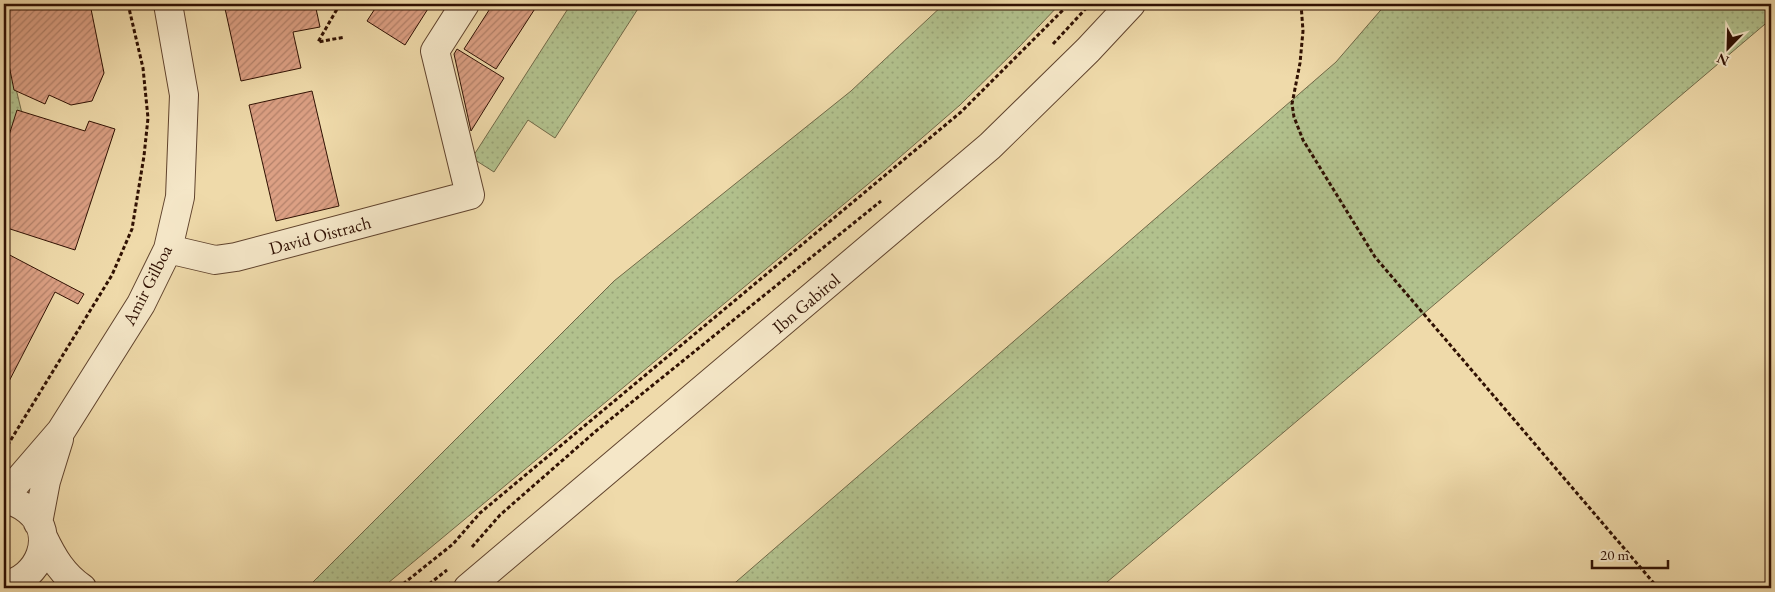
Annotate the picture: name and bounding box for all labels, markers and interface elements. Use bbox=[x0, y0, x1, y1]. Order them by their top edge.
north arrow bbox=[1702, 22, 1752, 72]
text: N bbox=[1714, 49, 1732, 70]
street label: David Oistrach bbox=[266, 210, 374, 260]
street label: Amir Gilboa bbox=[116, 240, 177, 330]
street label: Ibn Gabirol bbox=[767, 268, 845, 338]
scale bar bbox=[1592, 537, 1669, 569]
text: 20 m bbox=[1600, 545, 1629, 564]

